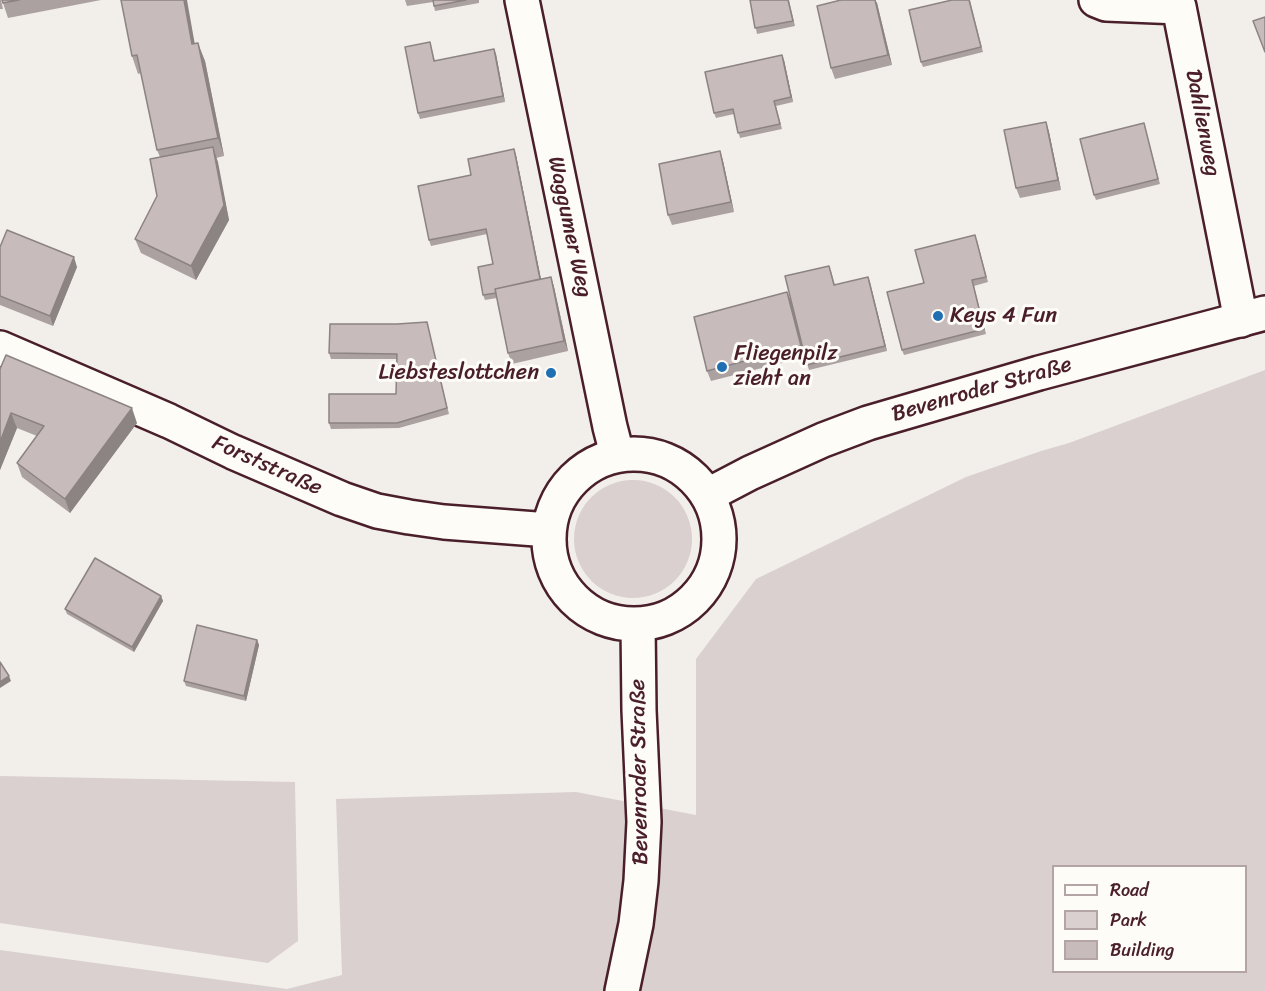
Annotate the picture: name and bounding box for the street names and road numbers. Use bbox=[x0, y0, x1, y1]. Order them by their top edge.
street label: Dahlienweg bbox=[1179, 67, 1225, 179]
street label: Waggumer Weg bbox=[541, 154, 597, 300]
street label: Bevenroder Straße bbox=[889, 352, 1075, 428]
street label: Forststraße bbox=[208, 430, 326, 502]
street label: Bevenroder Straße bbox=[625, 679, 655, 865]

